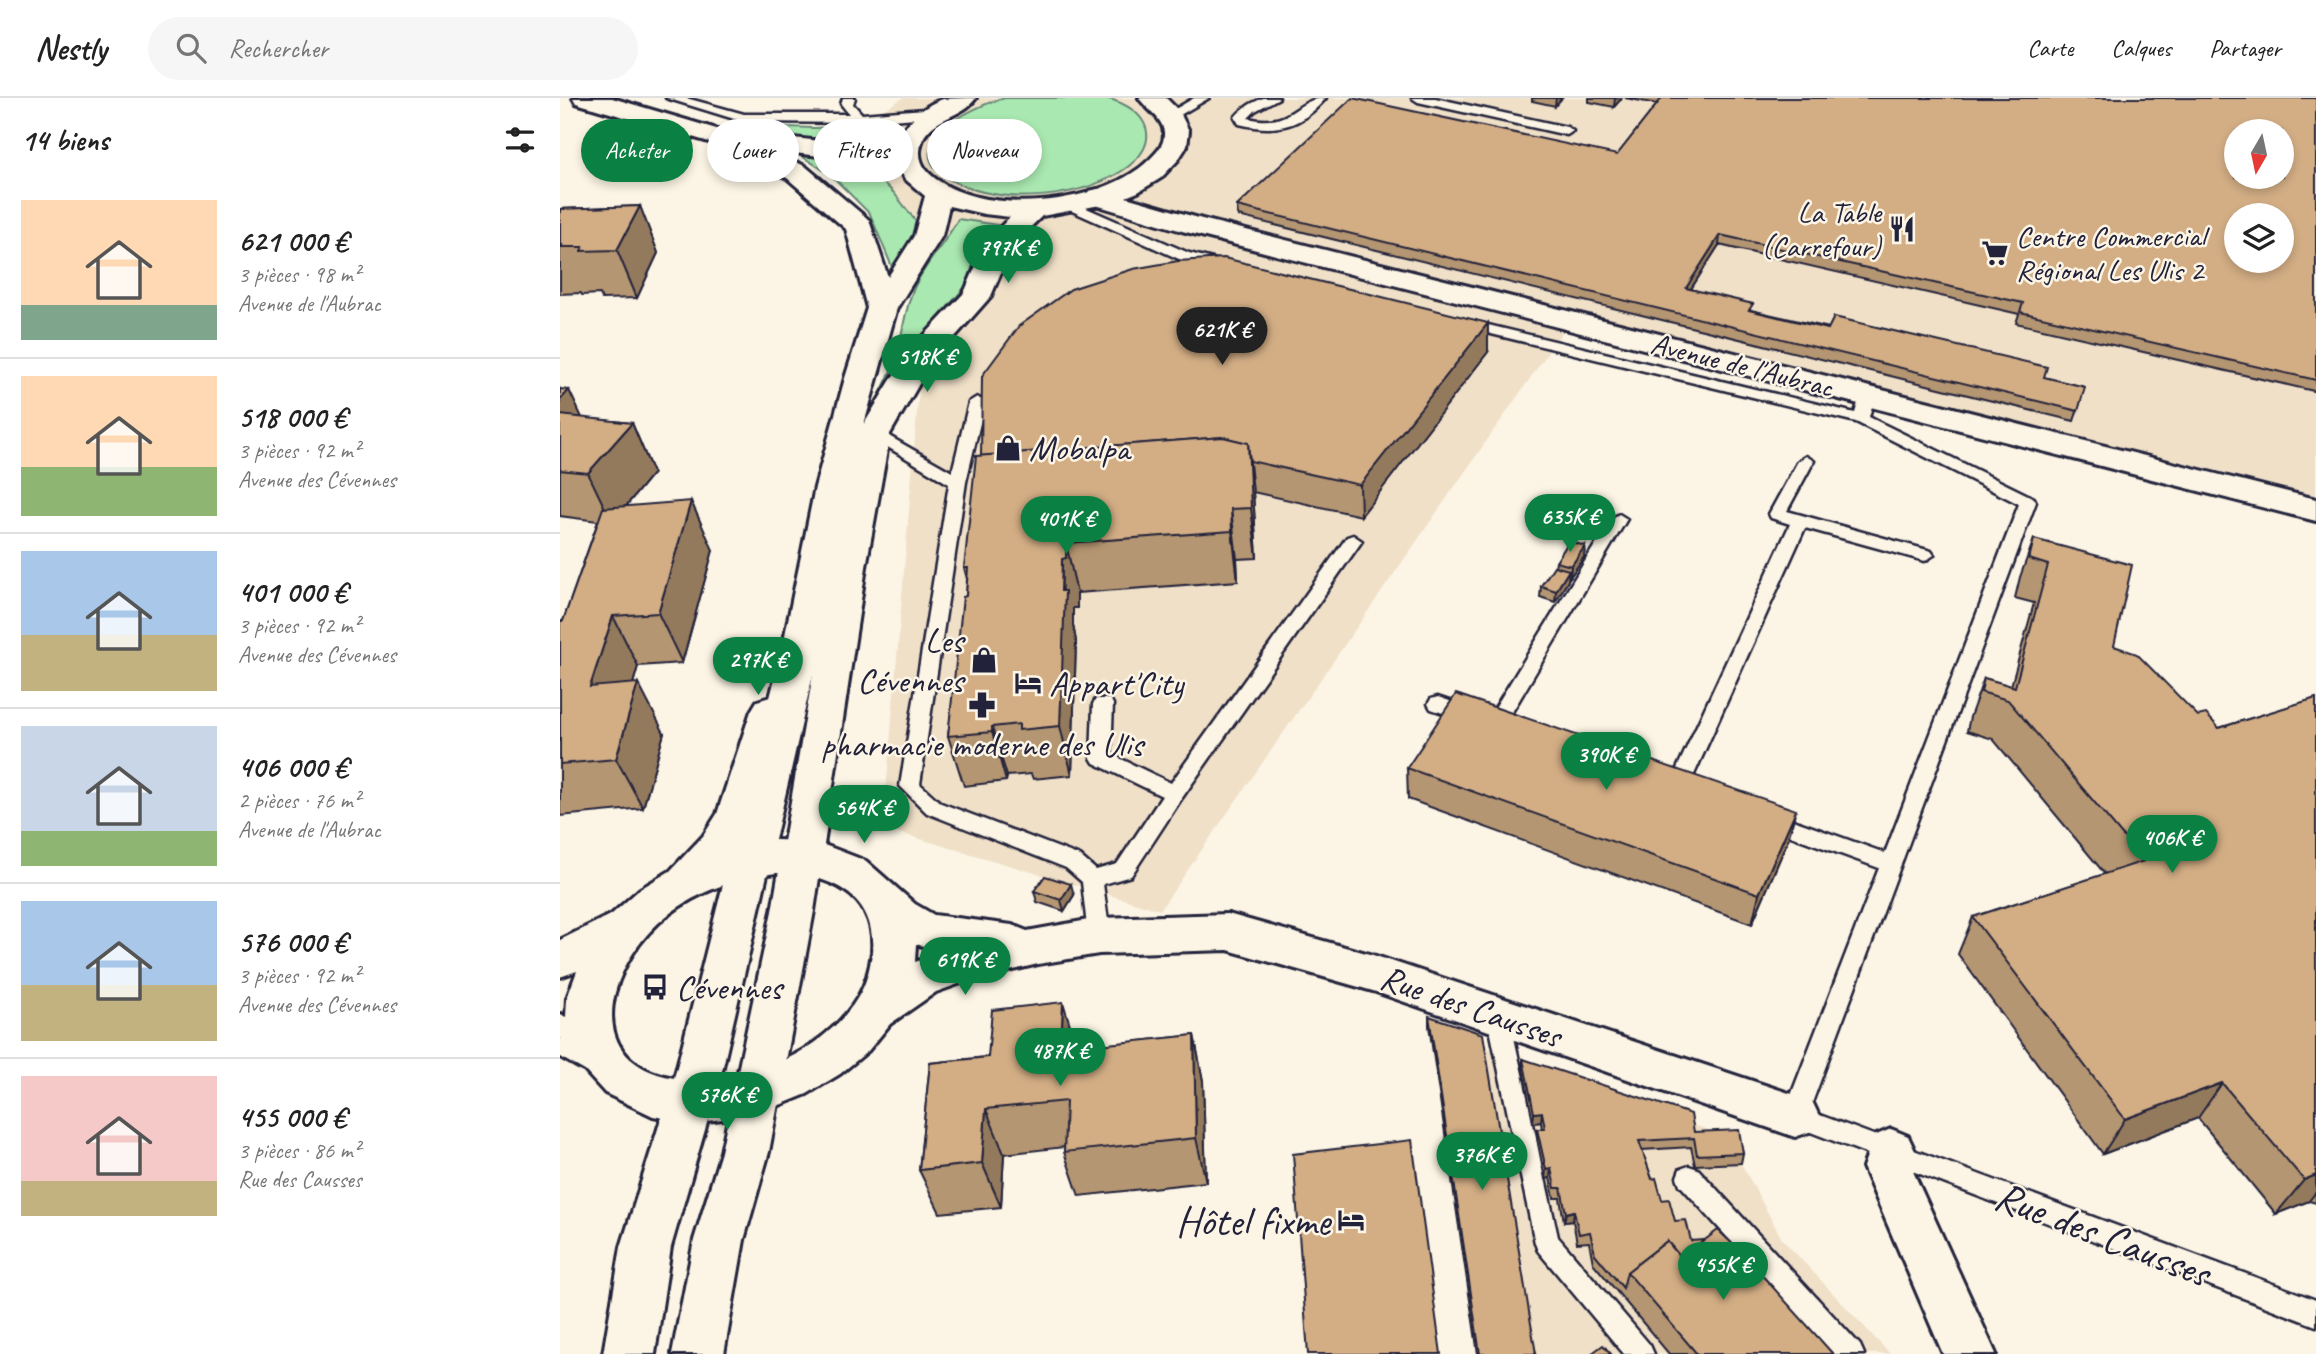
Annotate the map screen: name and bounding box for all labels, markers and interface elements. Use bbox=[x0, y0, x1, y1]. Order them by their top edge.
search box bbox=[148, 17, 638, 80]
text: Nestly bbox=[35, 27, 106, 69]
icon: search bbox=[172, 29, 210, 67]
text: Rechercher bbox=[228, 32, 328, 65]
text: Carte bbox=[2027, 33, 2073, 63]
text: Calques bbox=[2111, 33, 2171, 63]
text: Partager bbox=[2209, 33, 2281, 63]
chip: Acheter bbox=[581, 119, 693, 182]
chip: Louer bbox=[707, 119, 799, 182]
chip: Filtres bbox=[813, 119, 913, 182]
chip: Nouveau bbox=[927, 119, 1042, 182]
north arrow bbox=[2224, 119, 2294, 189]
map controls bbox=[2224, 119, 2294, 273]
text: 14 biens bbox=[21, 121, 109, 159]
icon: filters bbox=[501, 121, 539, 159]
place label: La Table (Carrefour) bbox=[1761, 193, 1883, 265]
button: layers bbox=[2224, 203, 2294, 273]
restaurant icon: La Table (Carrefour) bbox=[1887, 214, 1917, 244]
place label: Centre Commercial Régional Les Ulis 2 bbox=[2016, 217, 2210, 289]
text: 621 000 € bbox=[238, 222, 348, 260]
pin: 797K € bbox=[951, 226, 1065, 285]
icon: home bbox=[77, 228, 161, 312]
text: 797K € bbox=[979, 233, 1037, 262]
supermarket icon: Centre Commercial Régional Les Ulis 2 bbox=[1980, 238, 2010, 268]
text: 3 pièces · 98 m² bbox=[238, 260, 360, 289]
text: Avenue de l'Aubrac bbox=[238, 289, 381, 318]
pin: 621K € bbox=[1165, 308, 1279, 367]
text: 621K € bbox=[1192, 315, 1252, 344]
street label: Avenue de l'Aubrac bbox=[1647, 324, 1838, 406]
pin: 518K € bbox=[870, 334, 984, 394]
text: 518K € bbox=[898, 342, 956, 371]
text: 518 000 € bbox=[238, 398, 347, 436]
icon: home bbox=[77, 404, 161, 488]
place label: Mobalpa bbox=[1029, 426, 1132, 471]
shop icon: Mobalpa bbox=[993, 433, 1023, 463]
text: 3 pièces · 92 m² bbox=[238, 436, 360, 465]
text: Avenue des Cévennes bbox=[238, 465, 396, 494]
pin: 635K € bbox=[1513, 494, 1627, 554]
pin: 401K € bbox=[1009, 496, 1123, 556]
text: 635K € bbox=[1541, 502, 1599, 531]
text: 401K € bbox=[1037, 504, 1095, 533]
text: 401 000 € bbox=[238, 573, 347, 611]
icon: home bbox=[77, 579, 161, 663]
text: 3 pièces · 92 m² bbox=[238, 611, 360, 640]
place label: Les Cévennes bbox=[857, 618, 966, 703]
pin: 297K € bbox=[701, 638, 815, 697]
text: Avenue des Cévennes bbox=[238, 640, 396, 669]
text: 297K € bbox=[729, 645, 787, 674]
shop icon: Les Cévennes bbox=[969, 645, 999, 675]
place label: Appart'City bbox=[1049, 661, 1185, 706]
hotel icon: Appart'City bbox=[1013, 668, 1043, 698]
pharmacy icon: pharmacie moderne des Ulis bbox=[967, 690, 997, 720]
place label: pharmacie moderne des Ulis bbox=[821, 722, 1146, 767]
pin: 390K € bbox=[1549, 732, 1663, 792]
text: 390K € bbox=[1577, 740, 1635, 769]
text: 406 000 € bbox=[238, 748, 348, 786]
icon: home bbox=[77, 754, 161, 838]
text: 2 pièces · 76 m² bbox=[238, 786, 360, 815]
pin: 564K € bbox=[807, 786, 921, 845]
text: 564K € bbox=[835, 793, 893, 822]
text: Avenue de l'Aubrac bbox=[238, 815, 381, 844]
pin: 406K € bbox=[2115, 816, 2229, 875]
text: 406K € bbox=[2142, 823, 2202, 852]
text: 576 000 € bbox=[238, 923, 347, 961]
icon: home bbox=[77, 929, 161, 1013]
pin: 619K € bbox=[908, 937, 1022, 997]
text: 619K € bbox=[936, 945, 994, 974]
street label: Rue des Causses bbox=[1375, 955, 1570, 1059]
text: 3 pièces · 92 m² bbox=[238, 961, 360, 990]
place label: Cévennes bbox=[676, 965, 785, 1010]
bus stop icon: Cévennes bbox=[640, 972, 670, 1002]
text: Avenue des Cévennes bbox=[238, 990, 396, 1019]
pin: 487K € bbox=[1003, 1028, 1117, 1088]
text: 487K € bbox=[1031, 1036, 1089, 1065]
pin: 576K € bbox=[670, 1072, 784, 1132]
text: 576K € bbox=[698, 1080, 756, 1109]
text: 455 000 € bbox=[238, 1098, 346, 1136]
icon: home bbox=[77, 1104, 161, 1188]
pin: 376K € bbox=[1425, 1132, 1539, 1192]
text: 3 pièces · 86 m² bbox=[238, 1136, 360, 1165]
text: 376K € bbox=[1452, 1140, 1512, 1169]
text: Rue des Causses bbox=[238, 1165, 362, 1194]
street label: Rue des Causses bbox=[1988, 1169, 2221, 1301]
place label: Hôtel fixme bbox=[1176, 1195, 1332, 1248]
hotel icon: Hôtel fixme bbox=[1336, 1205, 1366, 1235]
pin: 455K € bbox=[1666, 1242, 1780, 1302]
text: 455K € bbox=[1694, 1250, 1752, 1279]

